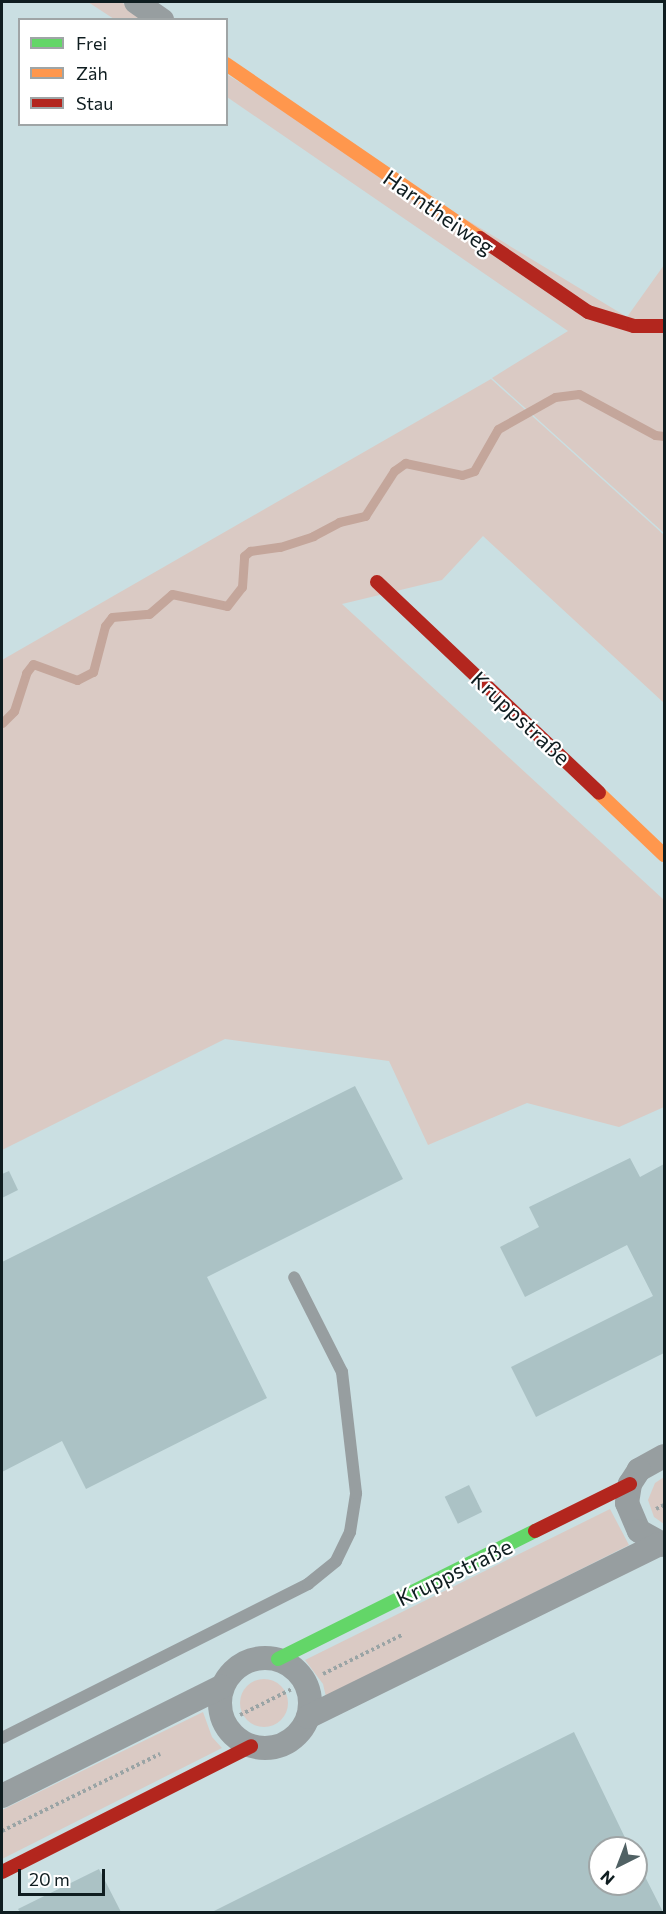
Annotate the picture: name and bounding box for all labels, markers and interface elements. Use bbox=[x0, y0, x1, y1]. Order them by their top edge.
legend bbox=[18, 18, 228, 126]
text: Frei bbox=[76, 32, 107, 54]
text: Zäh bbox=[76, 62, 108, 84]
text: Stau bbox=[76, 92, 113, 114]
street label: Harntheiweg bbox=[379, 164, 499, 260]
street label: Kruppstraße bbox=[466, 666, 576, 770]
street label: Kruppstraße bbox=[392, 1533, 516, 1611]
north arrow bbox=[588, 1836, 648, 1896]
scale bar bbox=[21, 1857, 108, 1895]
text: N bbox=[596, 1867, 618, 1889]
text: 20 m bbox=[29, 1868, 70, 1890]

